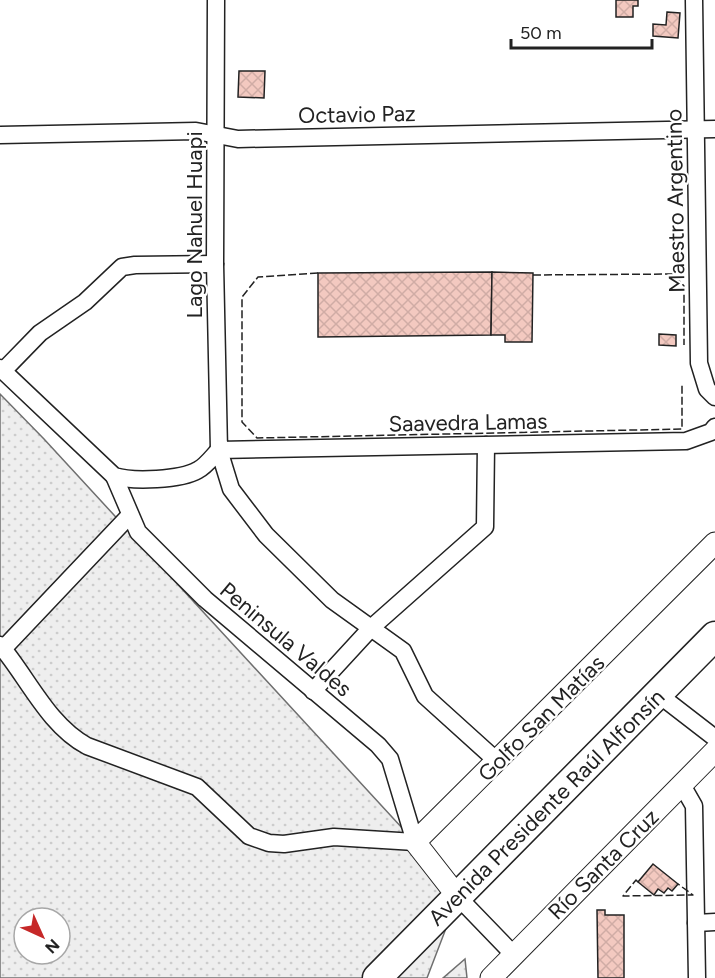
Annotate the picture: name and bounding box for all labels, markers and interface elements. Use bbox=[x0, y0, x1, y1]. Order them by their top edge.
scale bar bbox=[511, 12, 652, 50]
text: 50 m bbox=[520, 22, 562, 44]
street label: Octavio Paz bbox=[298, 100, 416, 129]
street label: Maestro Argentino bbox=[660, 109, 691, 293]
street label: Lago Nahuel Huapi bbox=[181, 132, 208, 318]
street label: Saavedra Lamas bbox=[388, 408, 548, 437]
street label: Peninsula Valdes bbox=[214, 576, 357, 702]
street label: Golfo San Matías bbox=[473, 650, 610, 787]
street label: Avenida Presidente Raúl Alfonsín bbox=[423, 684, 670, 931]
street label: Río Santa Cruz bbox=[542, 803, 664, 925]
north arrow bbox=[12, 906, 72, 966]
text: N bbox=[41, 935, 63, 957]

